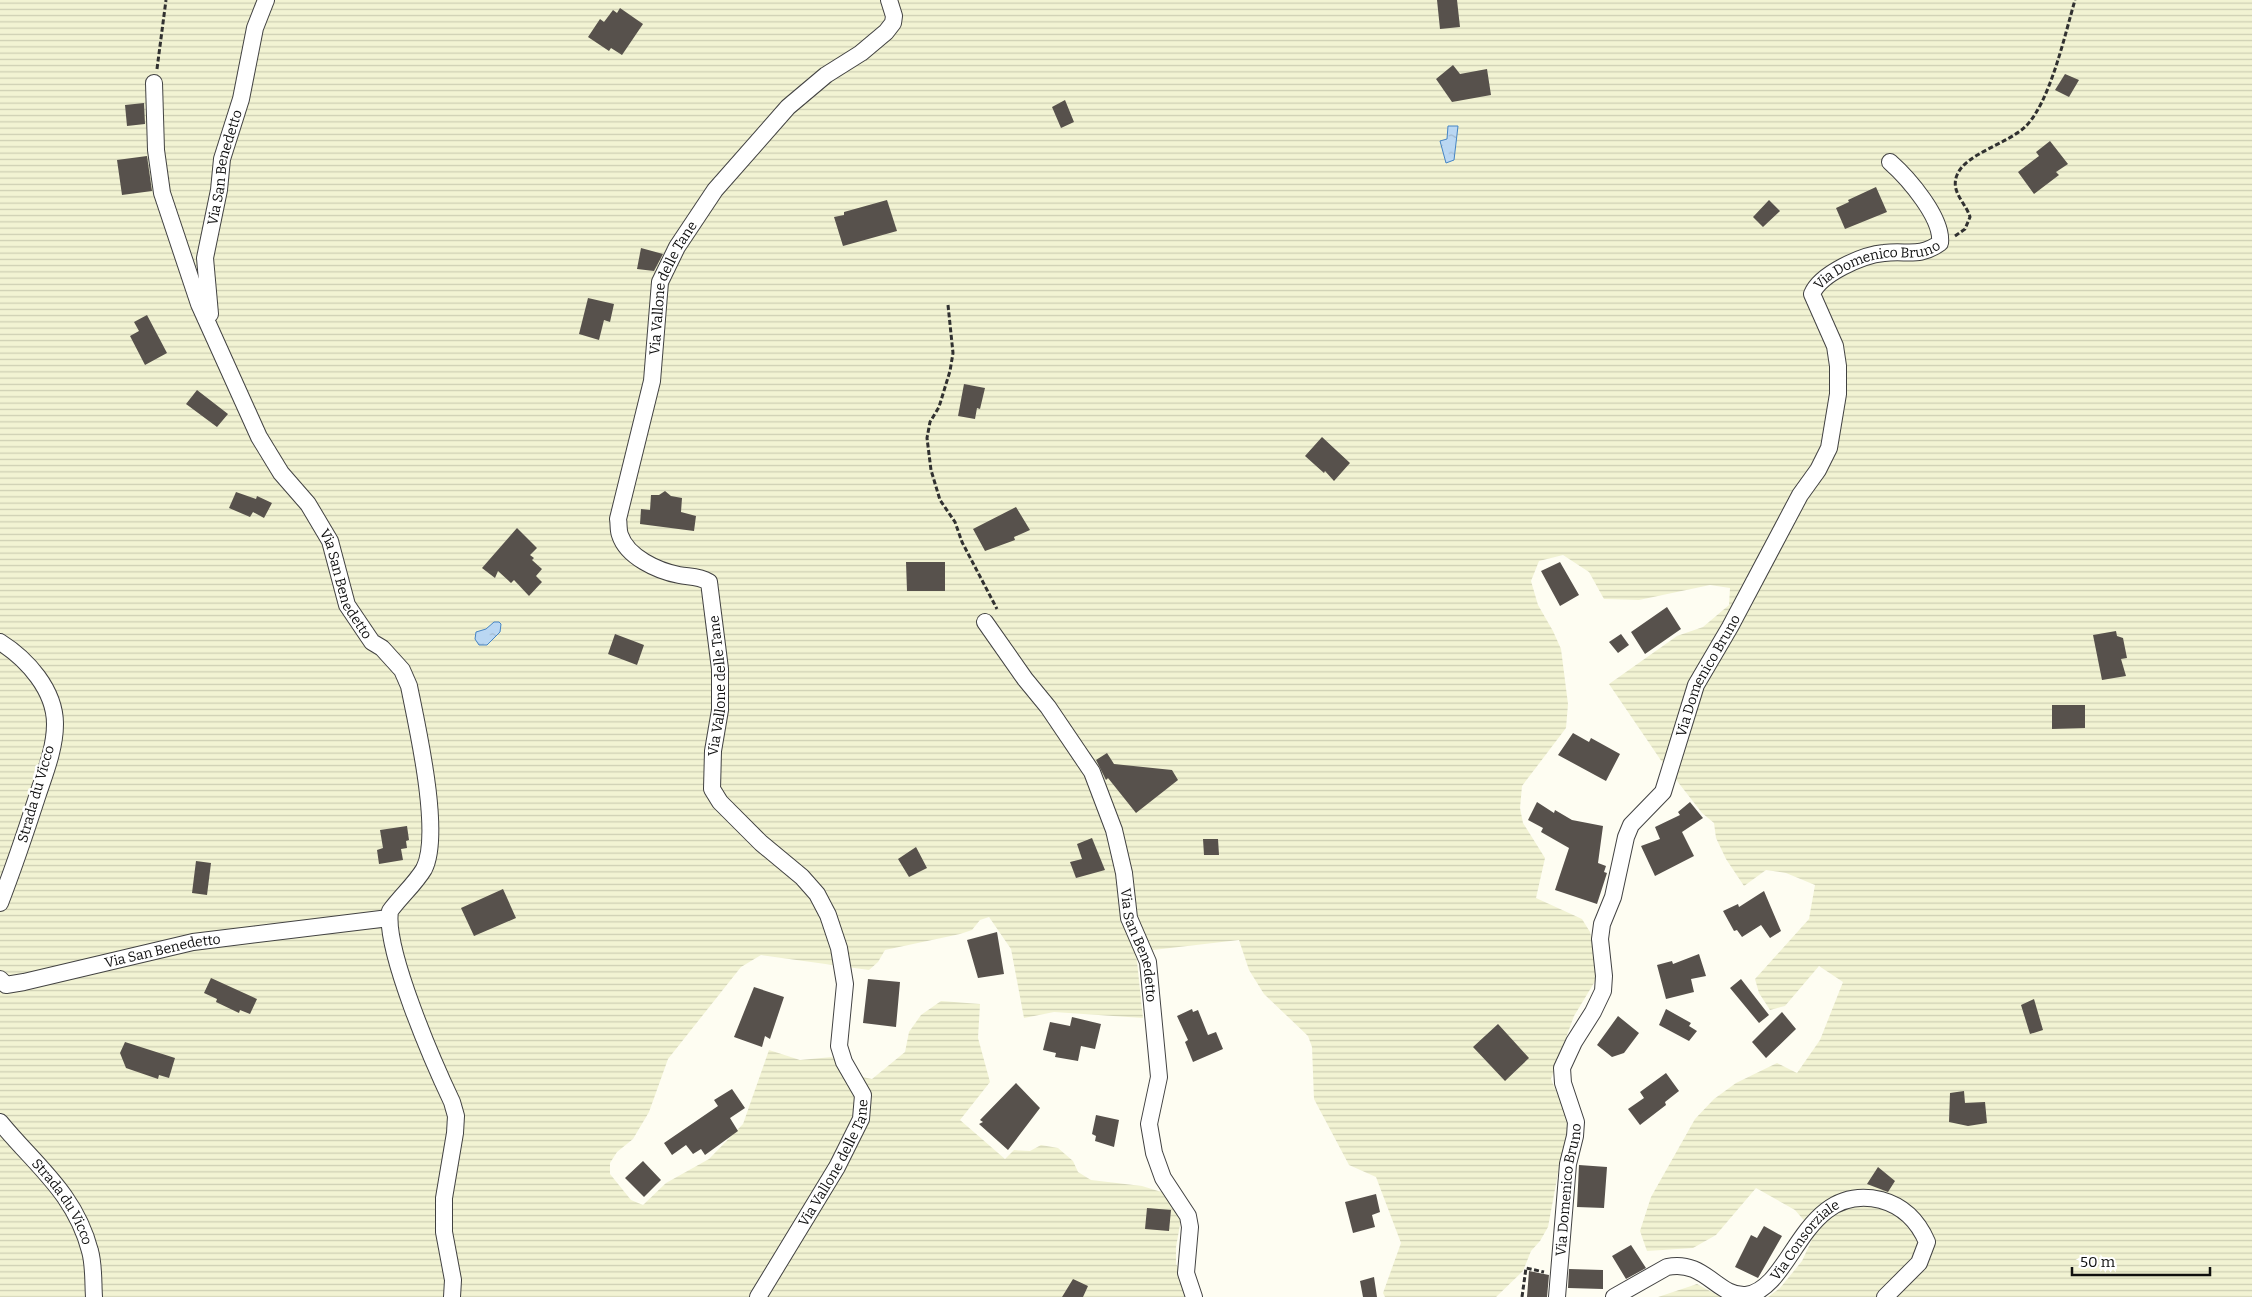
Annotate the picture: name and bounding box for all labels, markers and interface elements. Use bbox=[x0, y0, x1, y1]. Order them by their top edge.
street label: Via San Benedetto bbox=[203, 108, 246, 227]
street label: Via Vallone delle Tane bbox=[646, 218, 700, 356]
street label: Via Domenico Bruno bbox=[1810, 237, 1943, 293]
street label: Via San Benedetto bbox=[316, 526, 376, 642]
street label: Via Domenico Bruno bbox=[1672, 612, 1744, 739]
street label: Via Vallone delle Tane bbox=[704, 614, 729, 756]
street label: Strada du Vicco bbox=[14, 744, 58, 844]
street label: Via San Benedetto bbox=[1117, 887, 1160, 1003]
street label: Via San Benedetto bbox=[103, 930, 221, 971]
street label: Via Vallone delle Tane bbox=[794, 1098, 871, 1229]
street label: Via Domenico Bruno bbox=[1552, 1123, 1584, 1257]
street label: Strada du Vicco bbox=[28, 1155, 96, 1247]
street label: Via Consorziale bbox=[1766, 1196, 1842, 1284]
scale bar bbox=[2072, 1244, 2210, 1276]
text: 50 m bbox=[2080, 1253, 2116, 1271]

